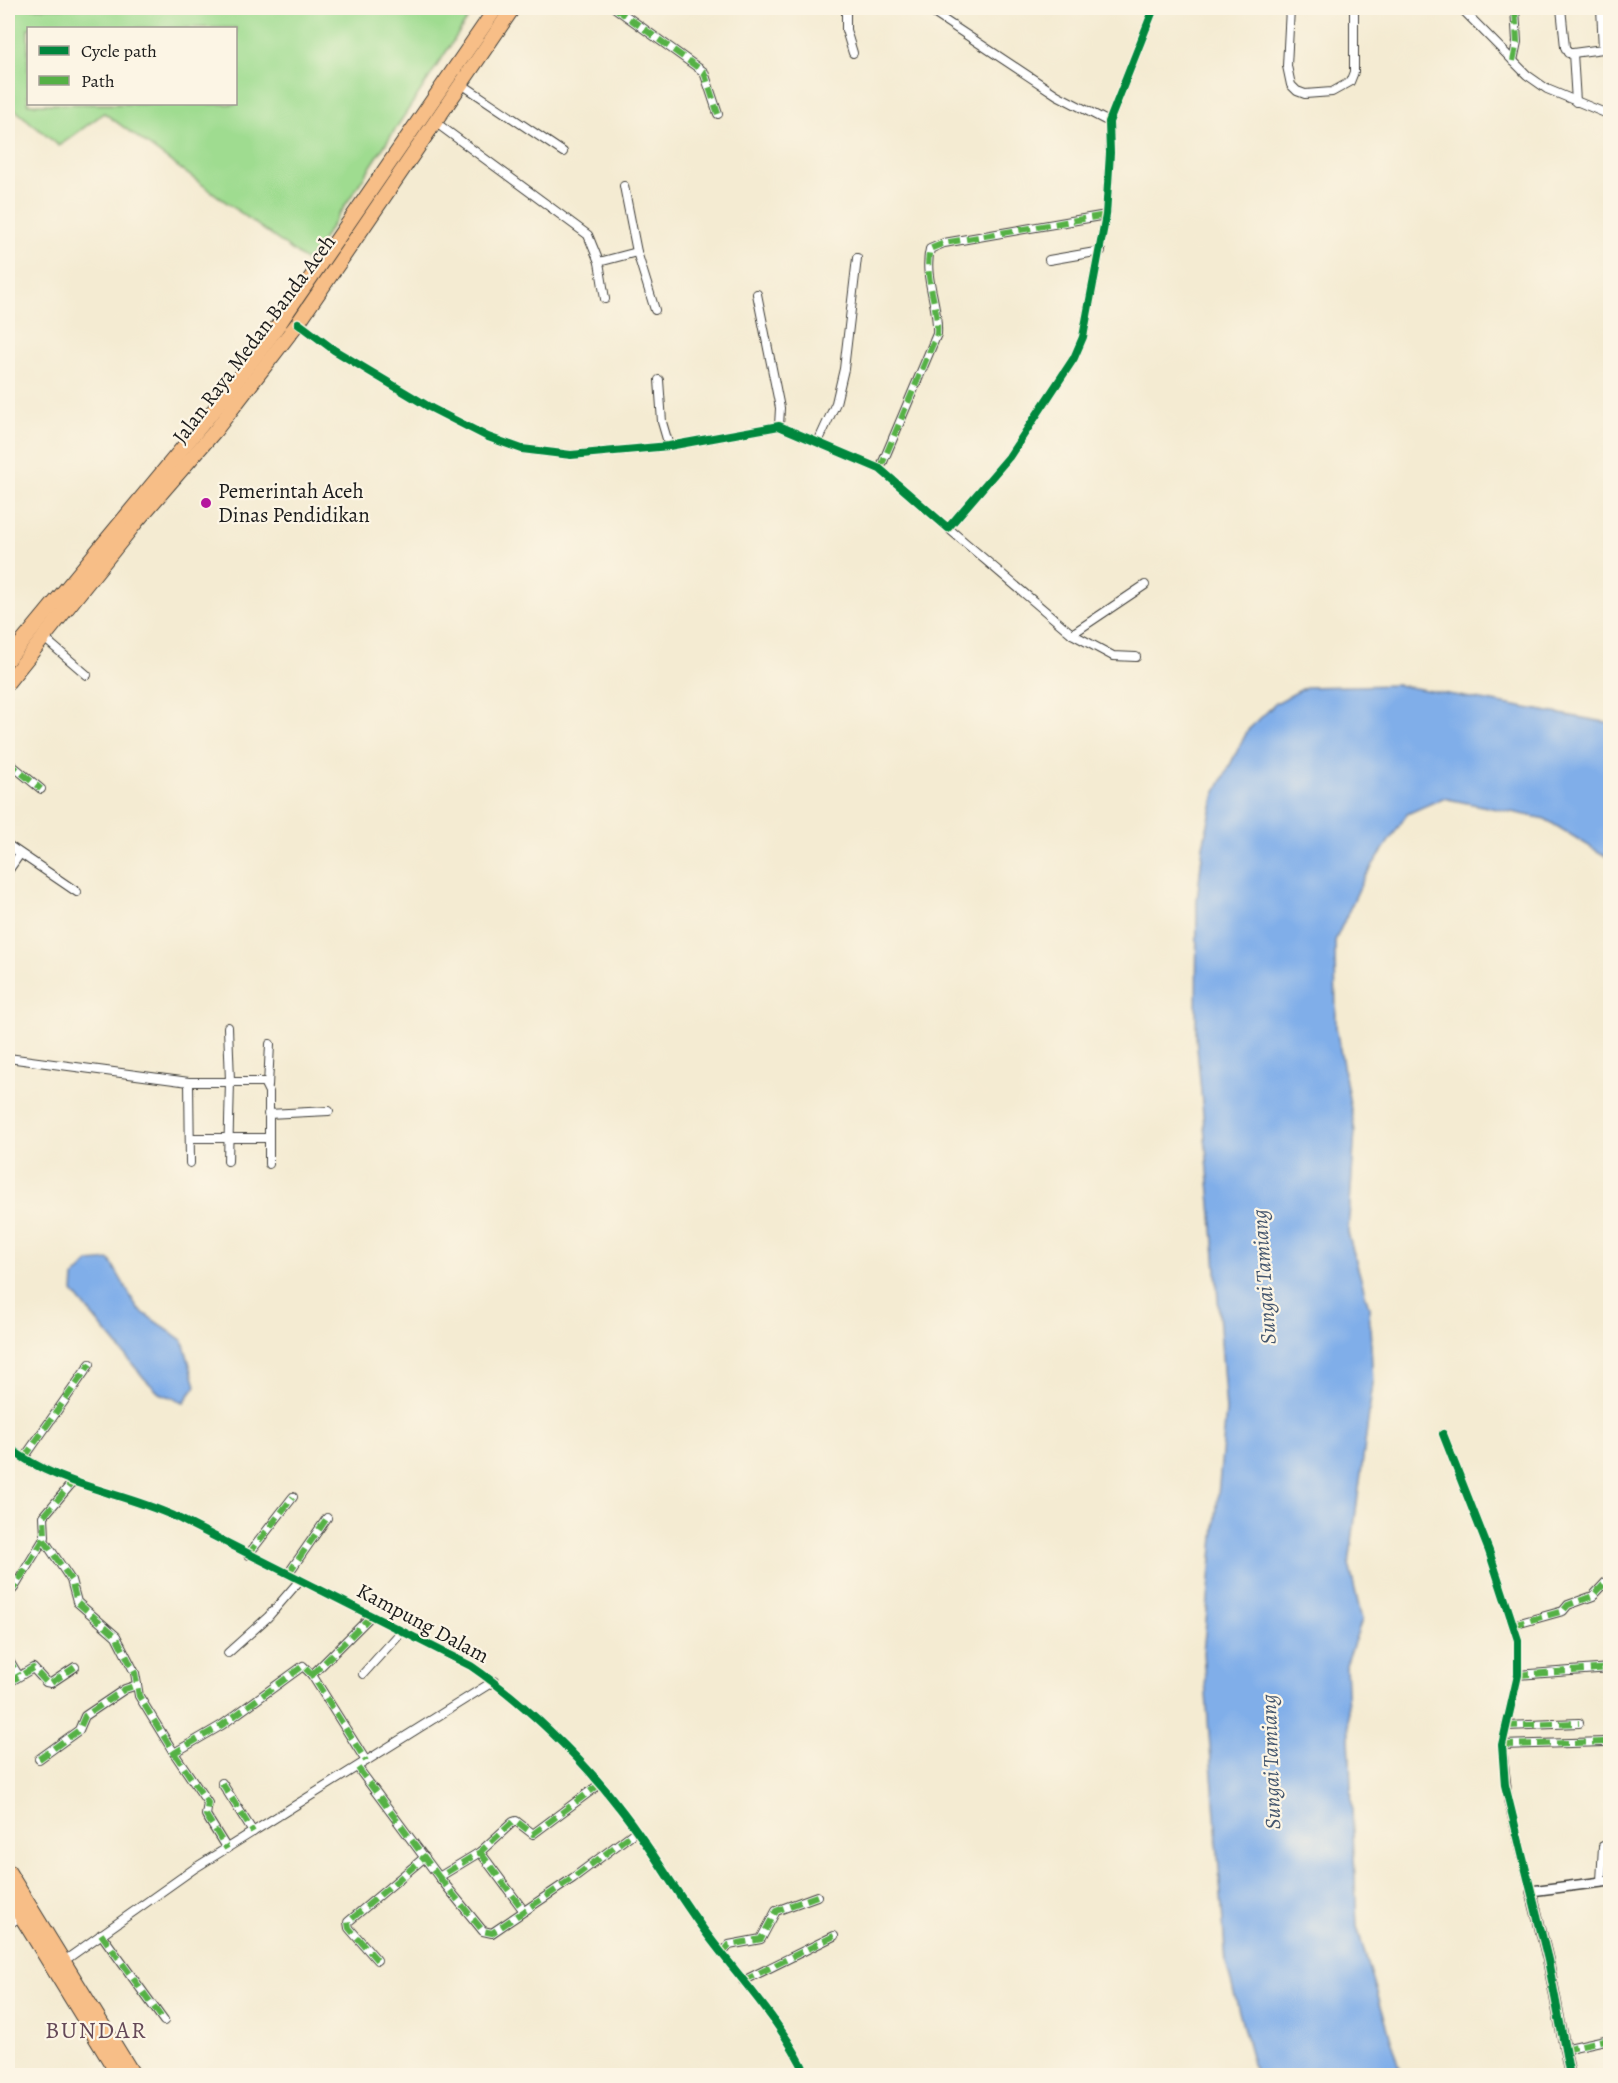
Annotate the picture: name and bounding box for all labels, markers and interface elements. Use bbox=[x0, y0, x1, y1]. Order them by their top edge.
legend bbox=[27, 27, 237, 105]
text: Cycle path bbox=[81, 39, 157, 63]
text: Path bbox=[81, 69, 115, 93]
street label: Jalan Raya Medan Banda Aceh bbox=[166, 229, 342, 449]
place label: Pemerintah Aceh Dinas Pendidikan bbox=[218, 477, 370, 529]
marker: Pemerintah Aceh Dinas Pendidikan bbox=[199, 496, 213, 510]
water label: Sungai Tamiang bbox=[1244, 1208, 1284, 1346]
street label: Kampung Dalam bbox=[352, 1576, 494, 1670]
water label: Sungai Tamiang bbox=[1254, 1694, 1288, 1830]
district label: BUNDAR bbox=[45, 2014, 147, 2046]

